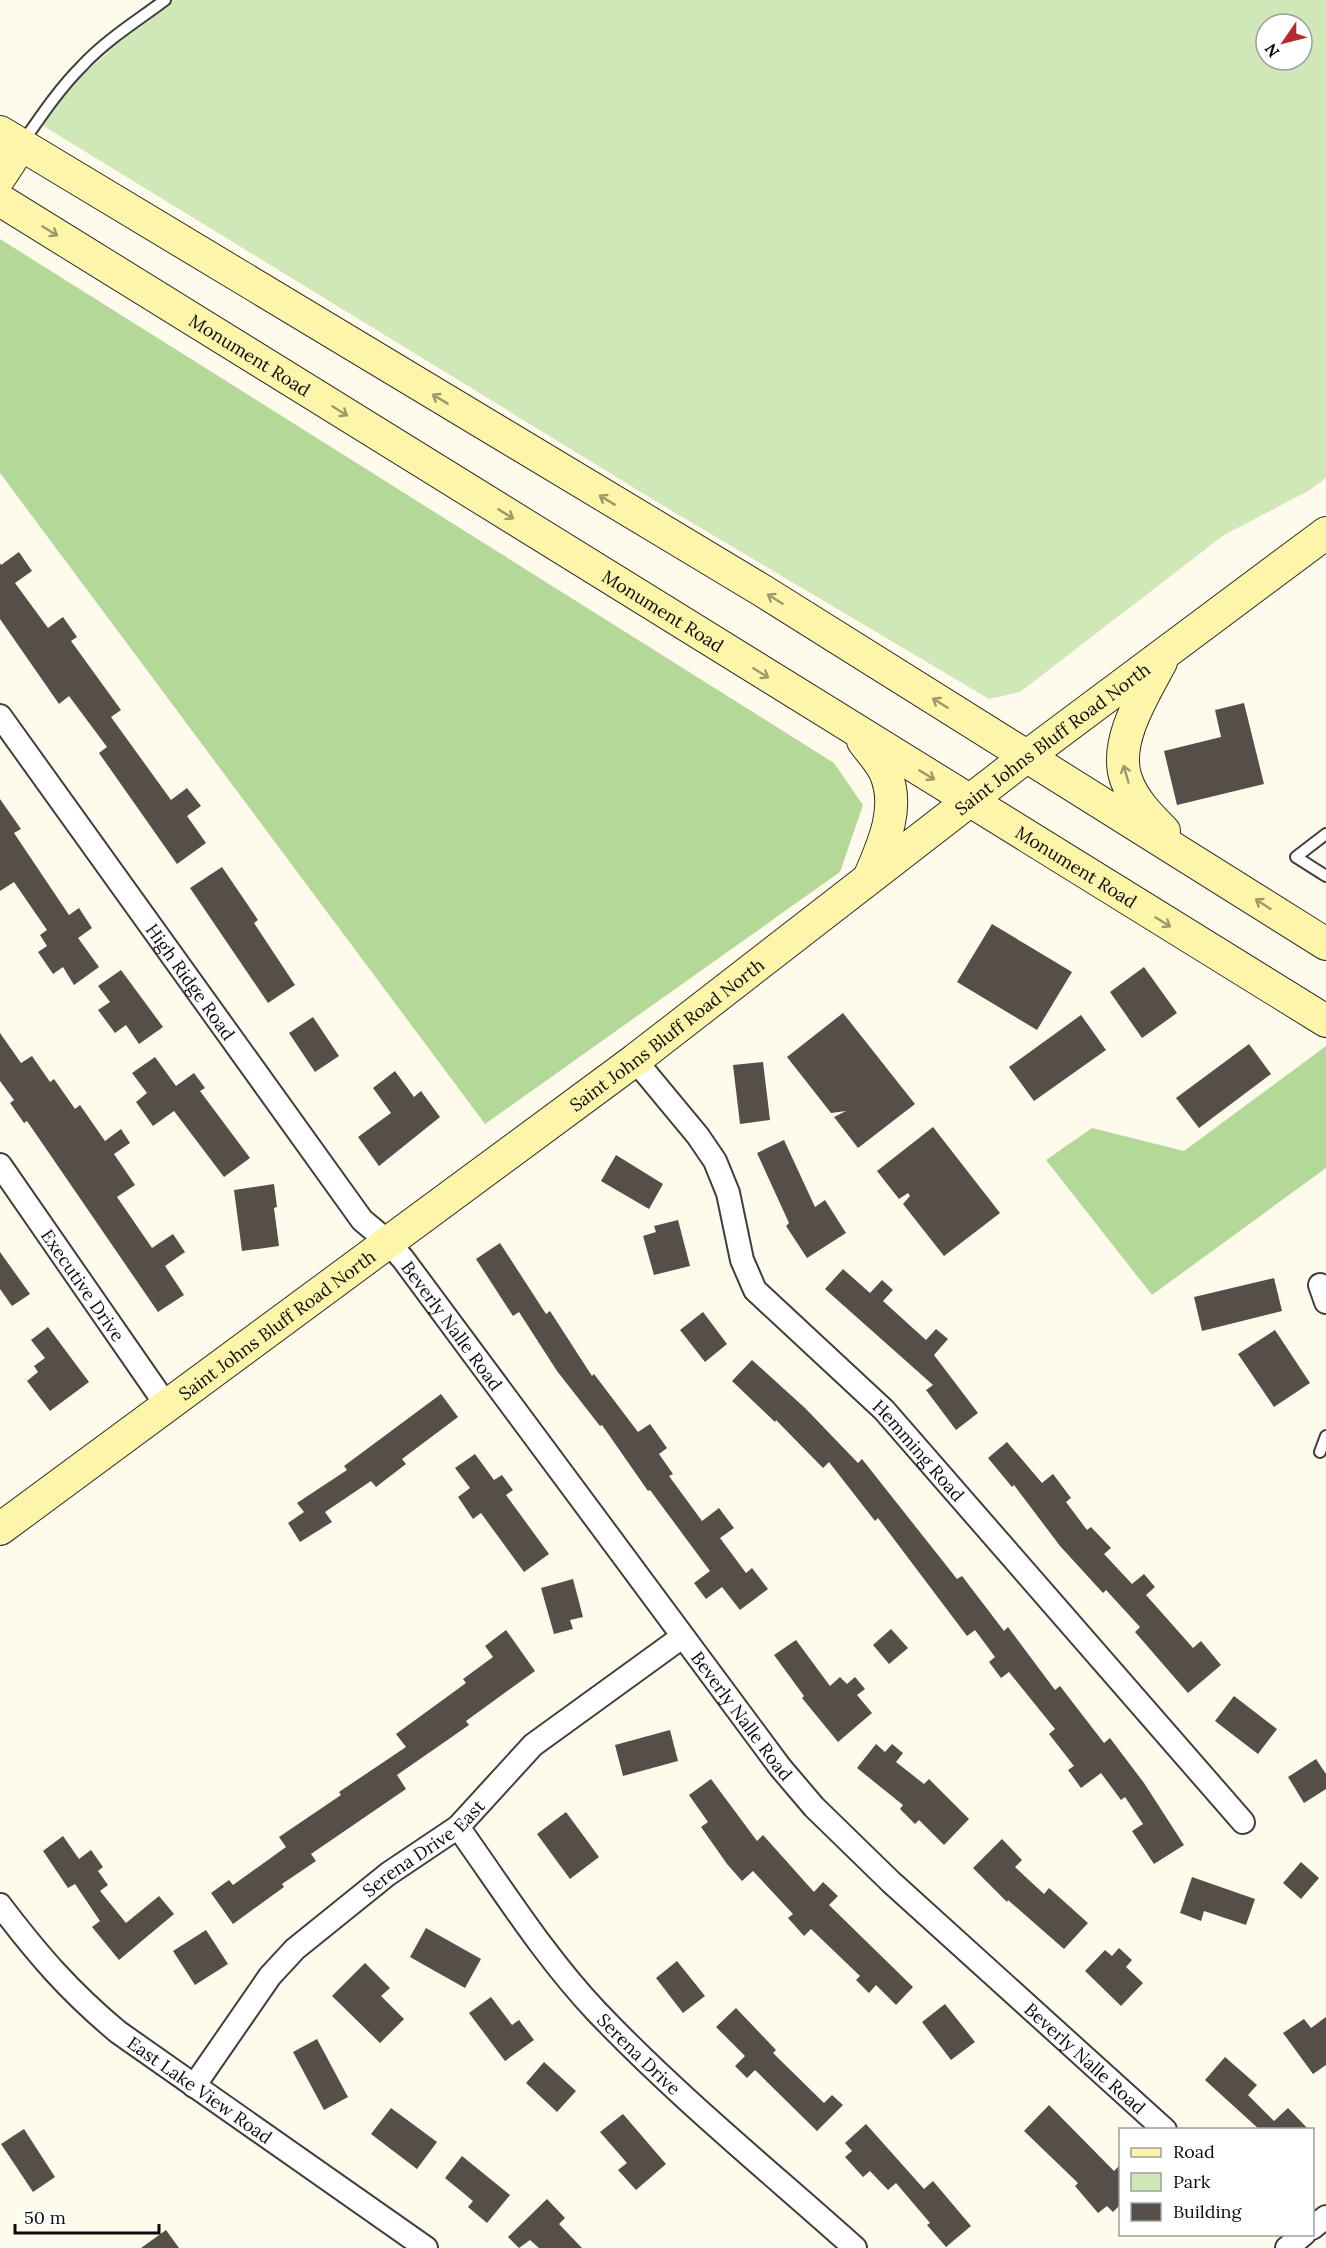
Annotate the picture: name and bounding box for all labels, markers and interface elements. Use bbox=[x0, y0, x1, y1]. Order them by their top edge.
north arrow bbox=[1254, 12, 1314, 72]
text: N bbox=[1260, 40, 1283, 61]
one-way arrow bbox=[41, 225, 58, 237]
street label: Monument Road bbox=[185, 308, 315, 401]
one-way arrow bbox=[432, 392, 449, 404]
one-way arrow bbox=[331, 406, 348, 418]
one-way arrow bbox=[599, 493, 616, 505]
one-way arrow bbox=[497, 509, 514, 521]
street label: Monument Road bbox=[598, 564, 728, 657]
one-way arrow bbox=[767, 593, 784, 605]
street label: Saint Johns Bluff Road North bbox=[950, 657, 1154, 820]
one-way arrow bbox=[752, 667, 769, 679]
one-way arrow bbox=[932, 697, 949, 709]
one-way arrow bbox=[1119, 765, 1131, 784]
one-way arrow bbox=[918, 770, 935, 782]
street label: Monument Road bbox=[1011, 820, 1142, 913]
one-way arrow bbox=[1256, 898, 1272, 910]
one-way arrow bbox=[1154, 916, 1171, 928]
street label: High Ridge Road bbox=[141, 919, 241, 1045]
street label: Saint Johns Bluff Road North bbox=[565, 953, 769, 1116]
street label: Executive Drive bbox=[36, 1225, 130, 1346]
street label: Saint Johns Bluff Road North bbox=[174, 1244, 380, 1405]
street label: Beverly Nalle Road bbox=[397, 1256, 508, 1395]
street label: Hemming Road bbox=[868, 1394, 970, 1506]
street label: Beverly Nalle Road bbox=[686, 1646, 798, 1785]
street label: Serena Drive East bbox=[357, 1794, 489, 1902]
street label: Beverly Nalle Road bbox=[1020, 1997, 1151, 2119]
street label: Serena Drive bbox=[593, 2008, 686, 2100]
street label: East Lake View Road bbox=[123, 2031, 277, 2148]
legend bbox=[1119, 2128, 1314, 2236]
text: Road bbox=[1173, 2140, 1215, 2163]
text: Park bbox=[1173, 2170, 1211, 2193]
scale bar bbox=[15, 2197, 159, 2235]
text: Building bbox=[1173, 2200, 1243, 2223]
text: 50 m bbox=[24, 2206, 66, 2229]

